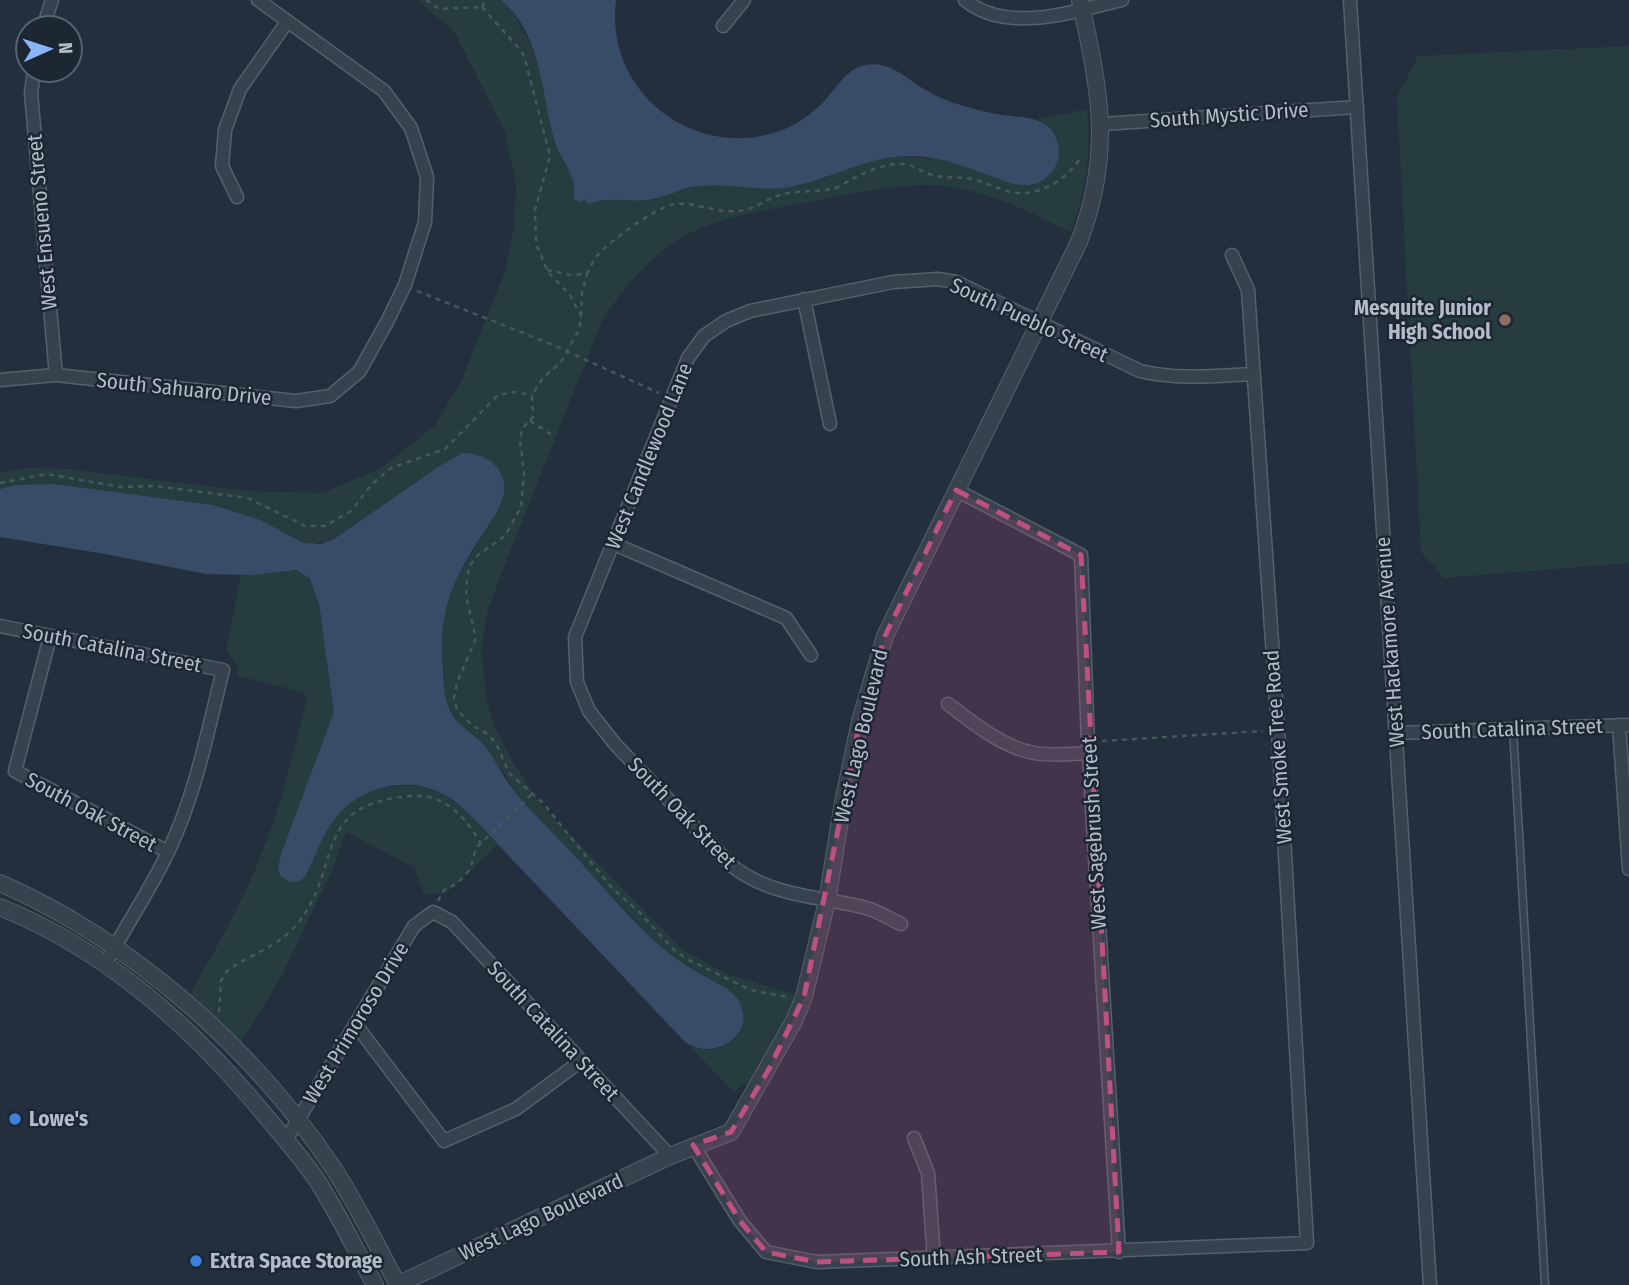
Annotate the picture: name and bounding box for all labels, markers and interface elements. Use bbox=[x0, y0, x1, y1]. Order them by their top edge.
north arrow bbox=[14, 14, 84, 84]
text: N bbox=[54, 42, 77, 54]
street label: South Mystic Drive bbox=[1149, 96, 1309, 134]
street label: West Ensueno Street bbox=[21, 133, 63, 311]
street label: South Pueblo Street bbox=[946, 272, 1112, 368]
place label: Mesquite Junior High School bbox=[1354, 295, 1491, 345]
marker: Mesquite Junior High School bbox=[1497, 312, 1513, 328]
street label: West Candlewood Lane bbox=[600, 359, 698, 553]
street label: South Sahuaro Drive bbox=[95, 367, 273, 411]
street label: West Hackamore Avenue bbox=[1370, 536, 1410, 748]
street label: South Catalina Street bbox=[20, 618, 204, 678]
street label: West Lago Boulevard bbox=[828, 646, 894, 826]
street label: West Smoke Tree Road bbox=[1258, 649, 1298, 845]
street label: South Catalina Street bbox=[1421, 713, 1603, 745]
street label: West Sagebrush Street bbox=[1076, 736, 1112, 930]
street label: South Oak Street bbox=[622, 752, 742, 874]
street label: South Oak Street bbox=[21, 766, 161, 858]
street label: West Primoroso Drive bbox=[297, 937, 415, 1109]
street label: South Catalina Street bbox=[482, 956, 625, 1106]
place label: Lowe's bbox=[29, 1106, 88, 1132]
marker: Lowe's bbox=[7, 1111, 23, 1127]
street label: West Lago Boulevard bbox=[455, 1168, 627, 1266]
street label: South Ash Street bbox=[899, 1242, 1043, 1272]
place label: Extra Space Storage bbox=[210, 1248, 383, 1274]
marker: Extra Space Storage bbox=[188, 1253, 204, 1269]

